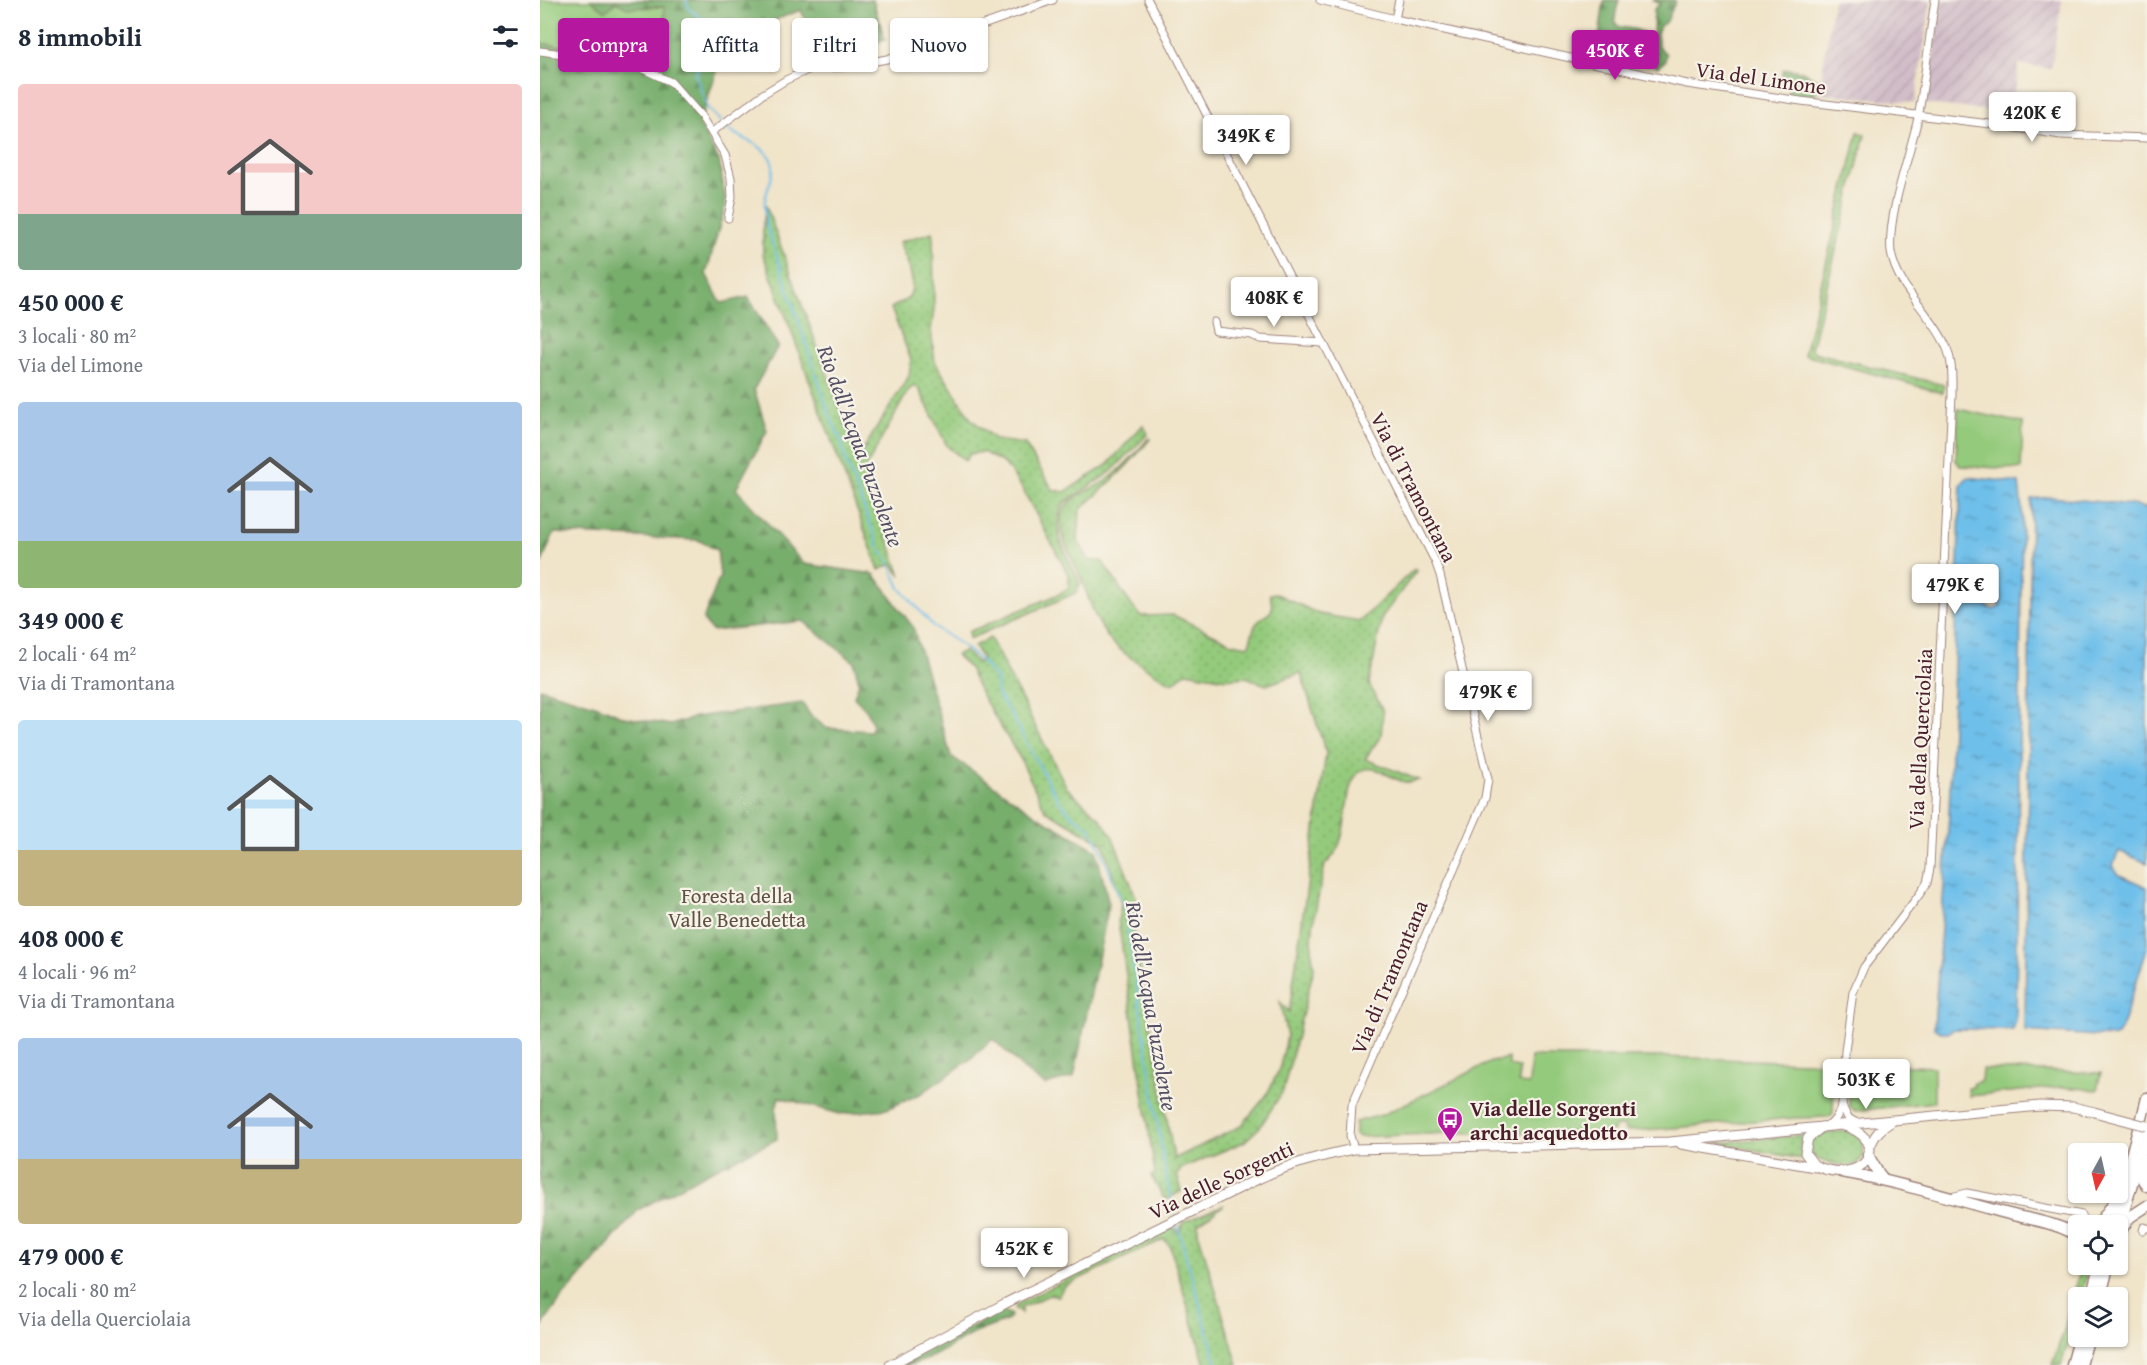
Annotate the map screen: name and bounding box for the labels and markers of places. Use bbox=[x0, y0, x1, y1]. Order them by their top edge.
pin: 450K € bbox=[1566, 30, 1664, 81]
pin: 420K € bbox=[1983, 92, 2081, 143]
pin: 349K € bbox=[1197, 115, 1295, 166]
pin: 408K € bbox=[1225, 277, 1323, 328]
pin: 479K € bbox=[1906, 564, 2004, 615]
pin: 479K € bbox=[1439, 671, 1537, 722]
pin: 503K € bbox=[1817, 1059, 1915, 1110]
place label: Via delle Sorgenti archi acquedotto bbox=[1470, 1093, 1637, 1148]
bus stop icon: Via delle Sorgenti archi acquedotto bbox=[1435, 1105, 1465, 1143]
pin: 452K € bbox=[975, 1228, 1073, 1279]

